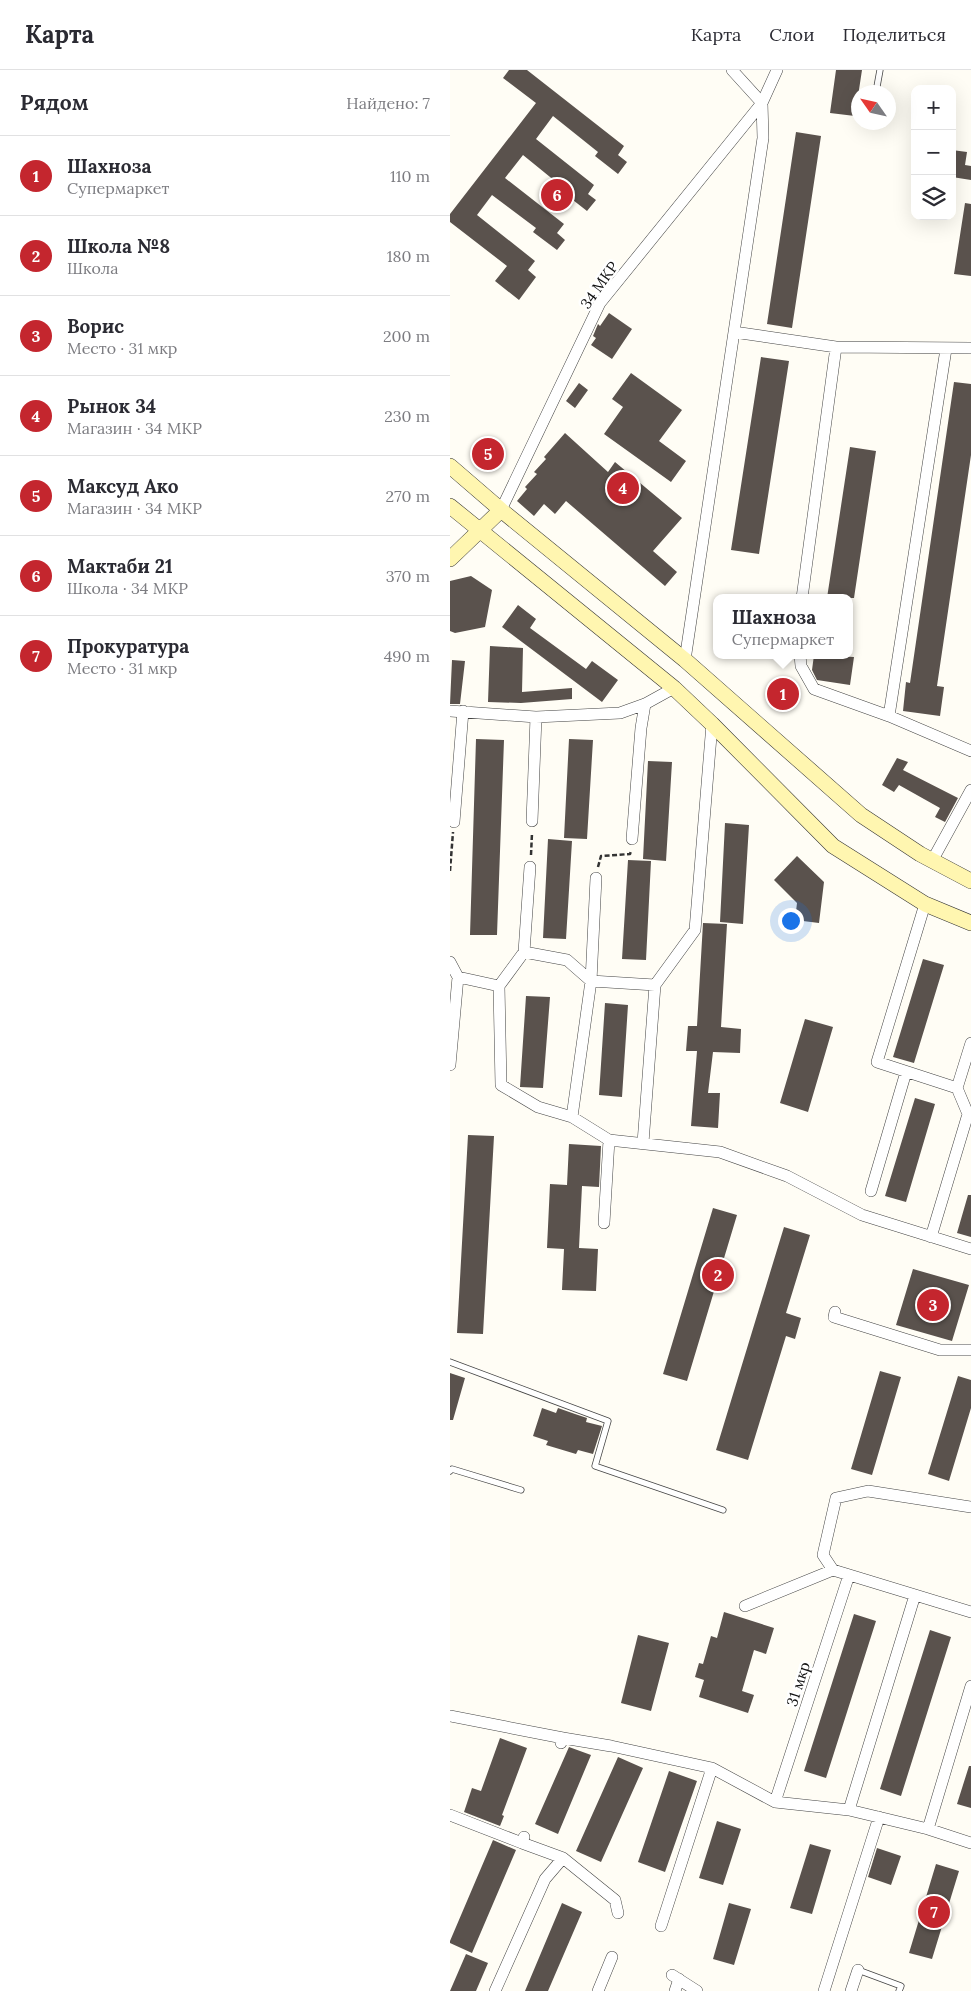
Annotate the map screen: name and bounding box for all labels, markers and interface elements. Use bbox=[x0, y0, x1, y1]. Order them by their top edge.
text: Карта bbox=[25, 19, 94, 50]
text: Карта bbox=[691, 23, 741, 46]
text: Слои bbox=[769, 23, 814, 46]
text: Поделиться bbox=[842, 23, 946, 46]
north arrow bbox=[851, 85, 896, 130]
map controls bbox=[911, 85, 956, 220]
button: + bbox=[911, 85, 956, 130]
text: Рядом bbox=[20, 89, 89, 116]
text: Найдено: 7 bbox=[346, 93, 430, 113]
button: − bbox=[911, 130, 956, 175]
text: Шахноза bbox=[67, 154, 151, 178]
text: 1 bbox=[33, 166, 39, 186]
text: 110 m bbox=[390, 166, 430, 186]
button: layers bbox=[911, 175, 956, 220]
pin: 6 bbox=[541, 176, 573, 214]
text: Супермаркет bbox=[67, 178, 169, 198]
text: Школа №8 bbox=[67, 234, 170, 258]
text: 2 bbox=[32, 246, 40, 266]
text: 180 m bbox=[387, 246, 430, 266]
text: Школа bbox=[67, 258, 119, 278]
street label: 34 МКР bbox=[576, 258, 622, 312]
text: Ворис bbox=[67, 314, 124, 338]
text: 3 bbox=[32, 326, 40, 346]
text: 200 m bbox=[383, 326, 430, 346]
text: Место · 31 мкр bbox=[67, 338, 177, 358]
text: Рынок 34 bbox=[67, 394, 156, 418]
text: 4 bbox=[32, 406, 40, 426]
text: 230 m bbox=[384, 406, 430, 426]
text: Магазин · 34 МКР bbox=[67, 418, 202, 438]
pin: 5 bbox=[472, 435, 504, 473]
pin: 4 bbox=[607, 469, 639, 507]
text: Максуд Ако bbox=[67, 474, 178, 498]
text: 5 bbox=[32, 486, 40, 506]
text: 270 m bbox=[386, 486, 430, 506]
text: Магазин · 34 МКР bbox=[67, 498, 202, 518]
text: Мактаби 21 bbox=[67, 554, 173, 578]
text: 6 bbox=[31, 566, 41, 586]
text: 370 m bbox=[386, 566, 430, 586]
text: Школа · 34 МКР bbox=[67, 578, 188, 598]
popup bbox=[713, 594, 853, 659]
text: Шахноза bbox=[732, 605, 816, 629]
text: Супермаркет bbox=[732, 629, 834, 649]
text: Прокуратура bbox=[67, 634, 189, 658]
text: 7 bbox=[32, 646, 40, 666]
text: 490 m bbox=[384, 646, 430, 666]
text: Место · 31 мкр bbox=[67, 658, 177, 678]
pin: 1 bbox=[767, 675, 799, 713]
your location bbox=[778, 908, 804, 934]
pin: 2 bbox=[702, 1256, 734, 1294]
pin: 3 bbox=[917, 1286, 949, 1324]
street label: 31 мкр bbox=[782, 1659, 814, 1709]
pin: 7 bbox=[918, 1893, 950, 1931]

